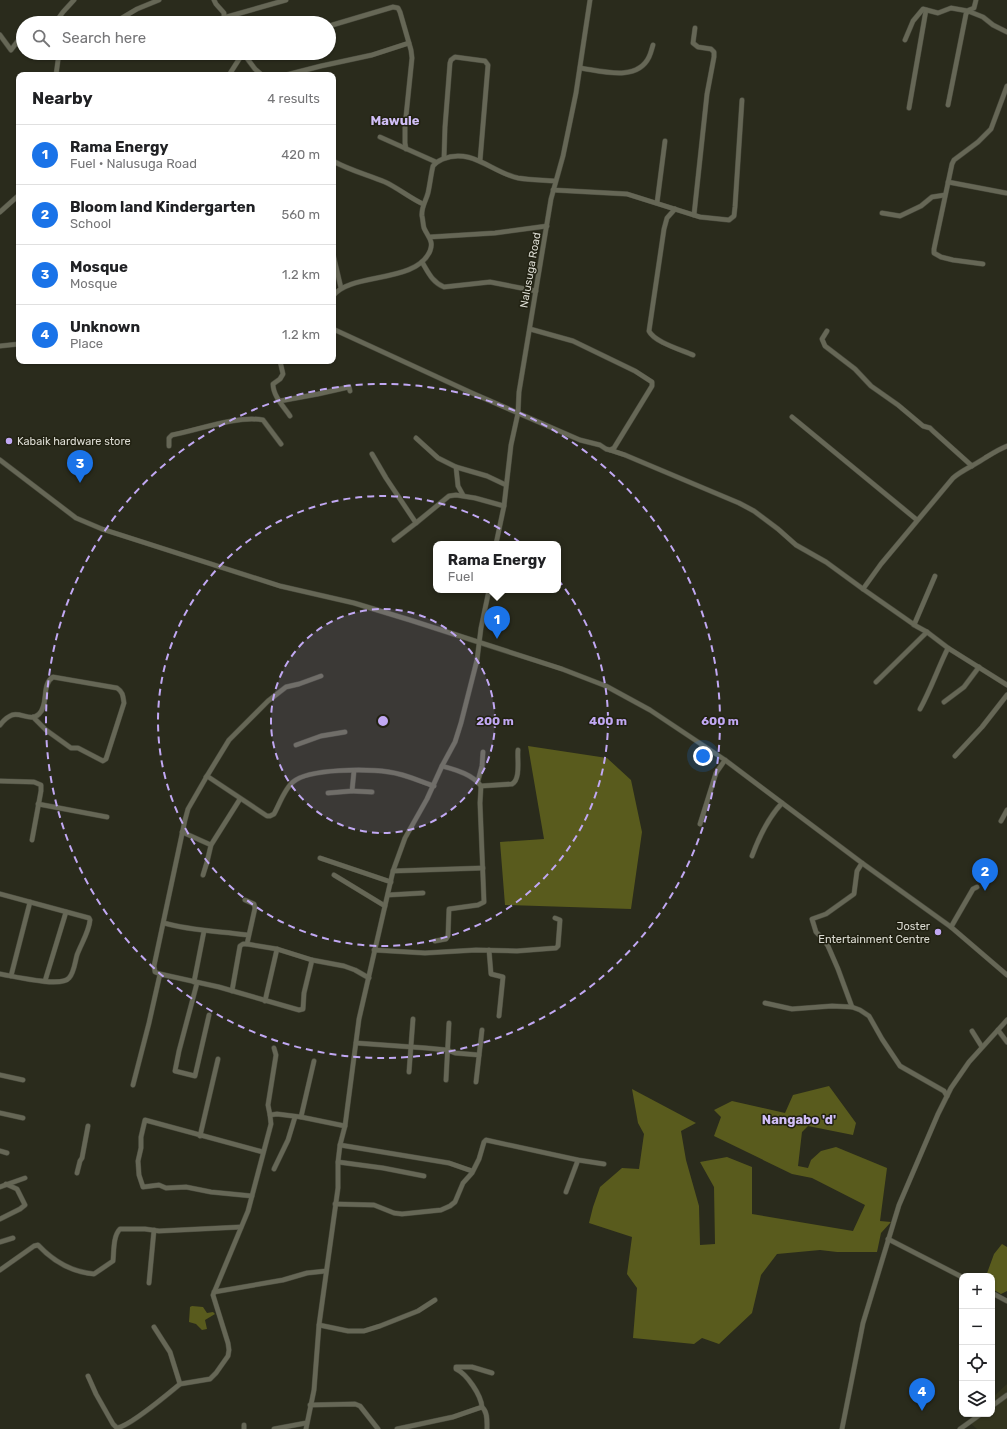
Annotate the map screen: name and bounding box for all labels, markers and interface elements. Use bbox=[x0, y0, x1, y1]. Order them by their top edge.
search box bbox=[16, 16, 336, 60]
icon: search bbox=[30, 27, 52, 49]
text: Search here bbox=[62, 29, 146, 47]
text: Nearby bbox=[32, 88, 93, 108]
text: 4 results bbox=[267, 91, 320, 106]
district label: Mawule bbox=[370, 113, 420, 128]
text: Rama Energy bbox=[70, 138, 168, 156]
text: 1 bbox=[42, 147, 48, 162]
text: 420 m bbox=[281, 147, 320, 162]
text: Fuel · Nalusuga Road bbox=[70, 156, 197, 171]
text: Bloom land Kindergarten bbox=[70, 198, 255, 216]
text: 2 bbox=[41, 207, 49, 222]
text: 560 m bbox=[281, 207, 320, 222]
text: School bbox=[70, 216, 111, 231]
street label: Nalusuga Road bbox=[517, 231, 544, 309]
text: Mosque bbox=[70, 258, 128, 276]
text: 3 bbox=[41, 267, 49, 282]
text: 1.2 km bbox=[282, 267, 320, 282]
text: Mosque bbox=[70, 276, 117, 291]
text: Unknown bbox=[70, 318, 140, 336]
text: 4 bbox=[41, 327, 49, 342]
text: 1.2 km bbox=[282, 327, 320, 342]
text: Place bbox=[70, 336, 103, 351]
place label: Kabaik hardware store bbox=[17, 435, 131, 448]
marker: Kabaik hardware store bbox=[4, 436, 14, 446]
pin: 3 bbox=[67, 450, 93, 483]
popup bbox=[433, 541, 561, 593]
text: Rama Energy bbox=[448, 551, 546, 569]
text: Fuel bbox=[448, 569, 474, 584]
pin: 1 bbox=[484, 606, 510, 639]
centre of rings bbox=[376, 714, 390, 728]
text: 200 m bbox=[476, 714, 514, 728]
text: 400 m bbox=[589, 714, 627, 728]
text: 600 m bbox=[701, 714, 739, 728]
your location bbox=[693, 746, 713, 766]
pin: 2 bbox=[972, 858, 998, 891]
place label: Joster Entertainment Centre bbox=[818, 920, 931, 946]
marker: Joster Entertainment Centre bbox=[933, 927, 943, 937]
district label: Nangabo 'd' bbox=[762, 1112, 836, 1127]
map controls bbox=[959, 1273, 995, 1417]
button: + bbox=[959, 1273, 995, 1309]
button: − bbox=[959, 1309, 995, 1345]
button: locate bbox=[959, 1345, 995, 1381]
pin: 4 bbox=[909, 1378, 935, 1411]
button: layers bbox=[959, 1381, 995, 1417]

